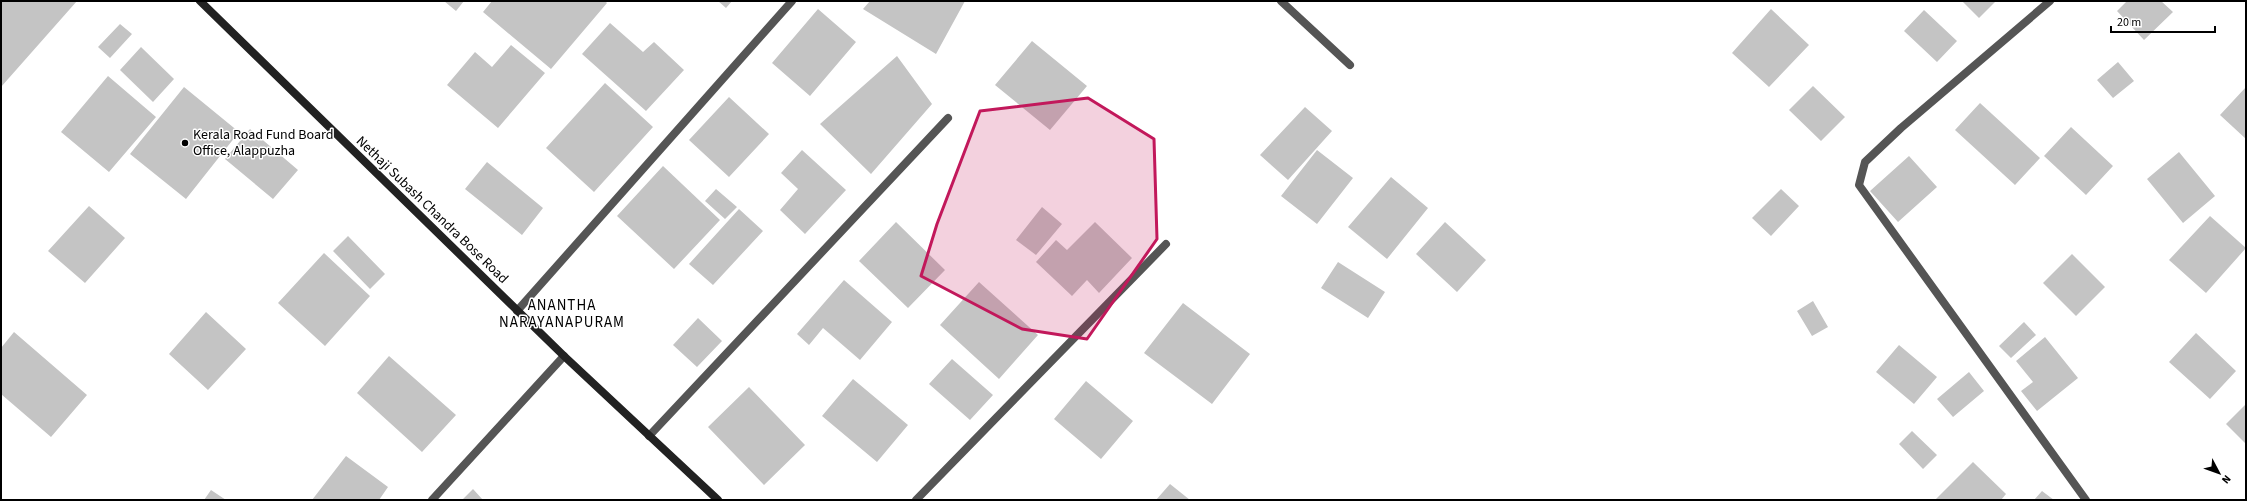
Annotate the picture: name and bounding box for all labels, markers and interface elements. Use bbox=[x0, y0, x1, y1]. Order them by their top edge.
scale bar bbox=[2111, 8, 2215, 34]
text: 20 m bbox=[2117, 14, 2141, 31]
place label: Kerala Road Fund Board Office, Alappuzha bbox=[193, 125, 334, 161]
street label: Nethaji Subash Chandra Bose Road bbox=[351, 132, 513, 288]
marker: Kerala Road Fund Board Office, Alappuzha bbox=[180, 138, 190, 148]
district label: ANANTHA NARAYANAPURAM bbox=[499, 295, 625, 333]
north arrow bbox=[2199, 453, 2239, 493]
text: N bbox=[2218, 472, 2234, 487]

